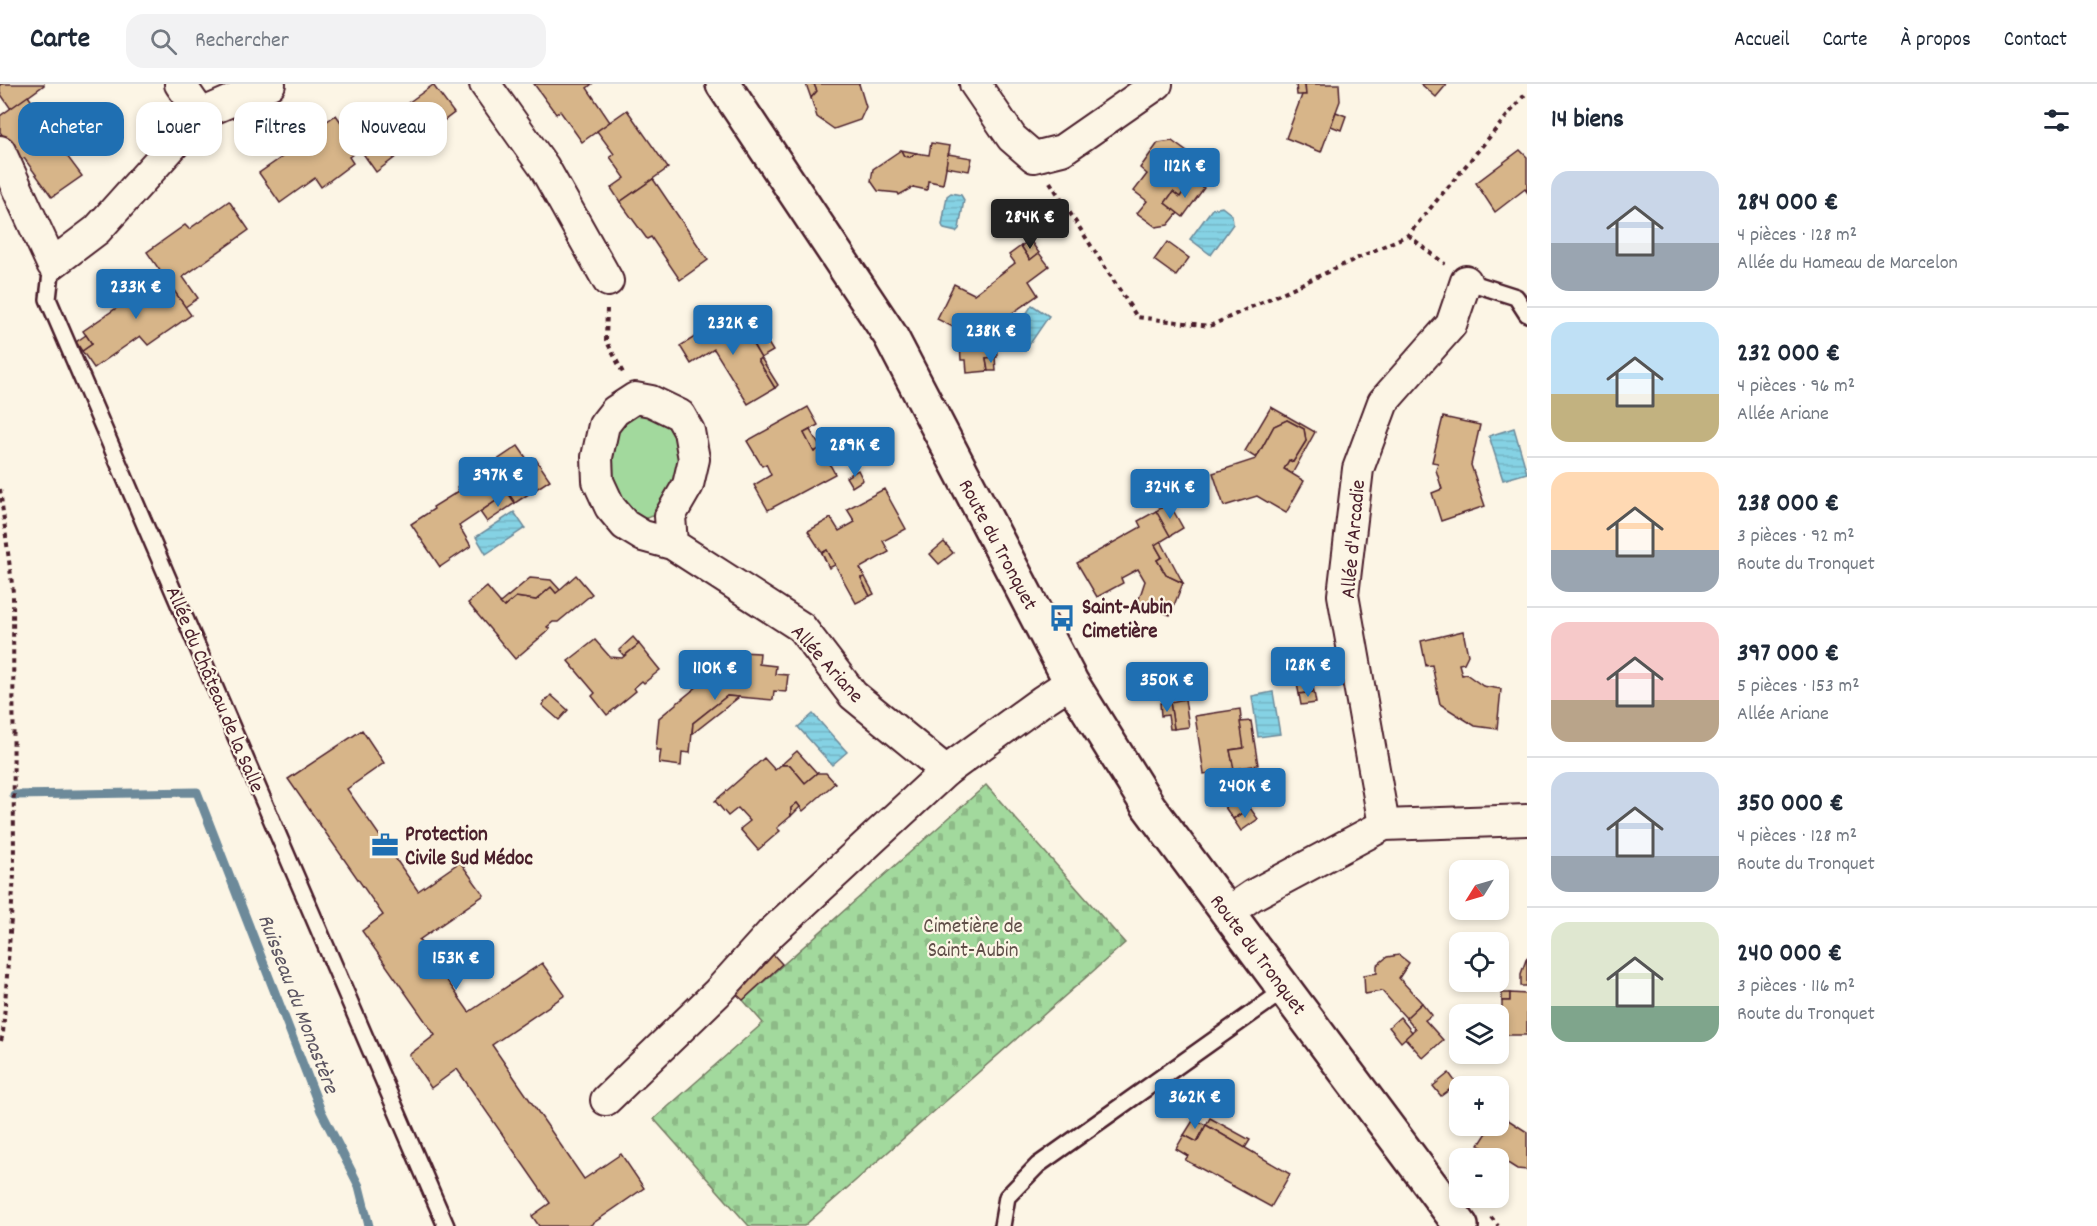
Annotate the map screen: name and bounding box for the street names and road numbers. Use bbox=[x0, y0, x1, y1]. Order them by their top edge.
street label: Route du Tronquet bbox=[949, 474, 1044, 617]
street label: Allée d'Arcadie bbox=[1335, 479, 1375, 600]
street label: Allée du Château de la Salle bbox=[156, 582, 270, 798]
street label: Allée Ariane bbox=[782, 619, 869, 711]
street label: Route du Tronquet bbox=[1201, 889, 1312, 1023]

